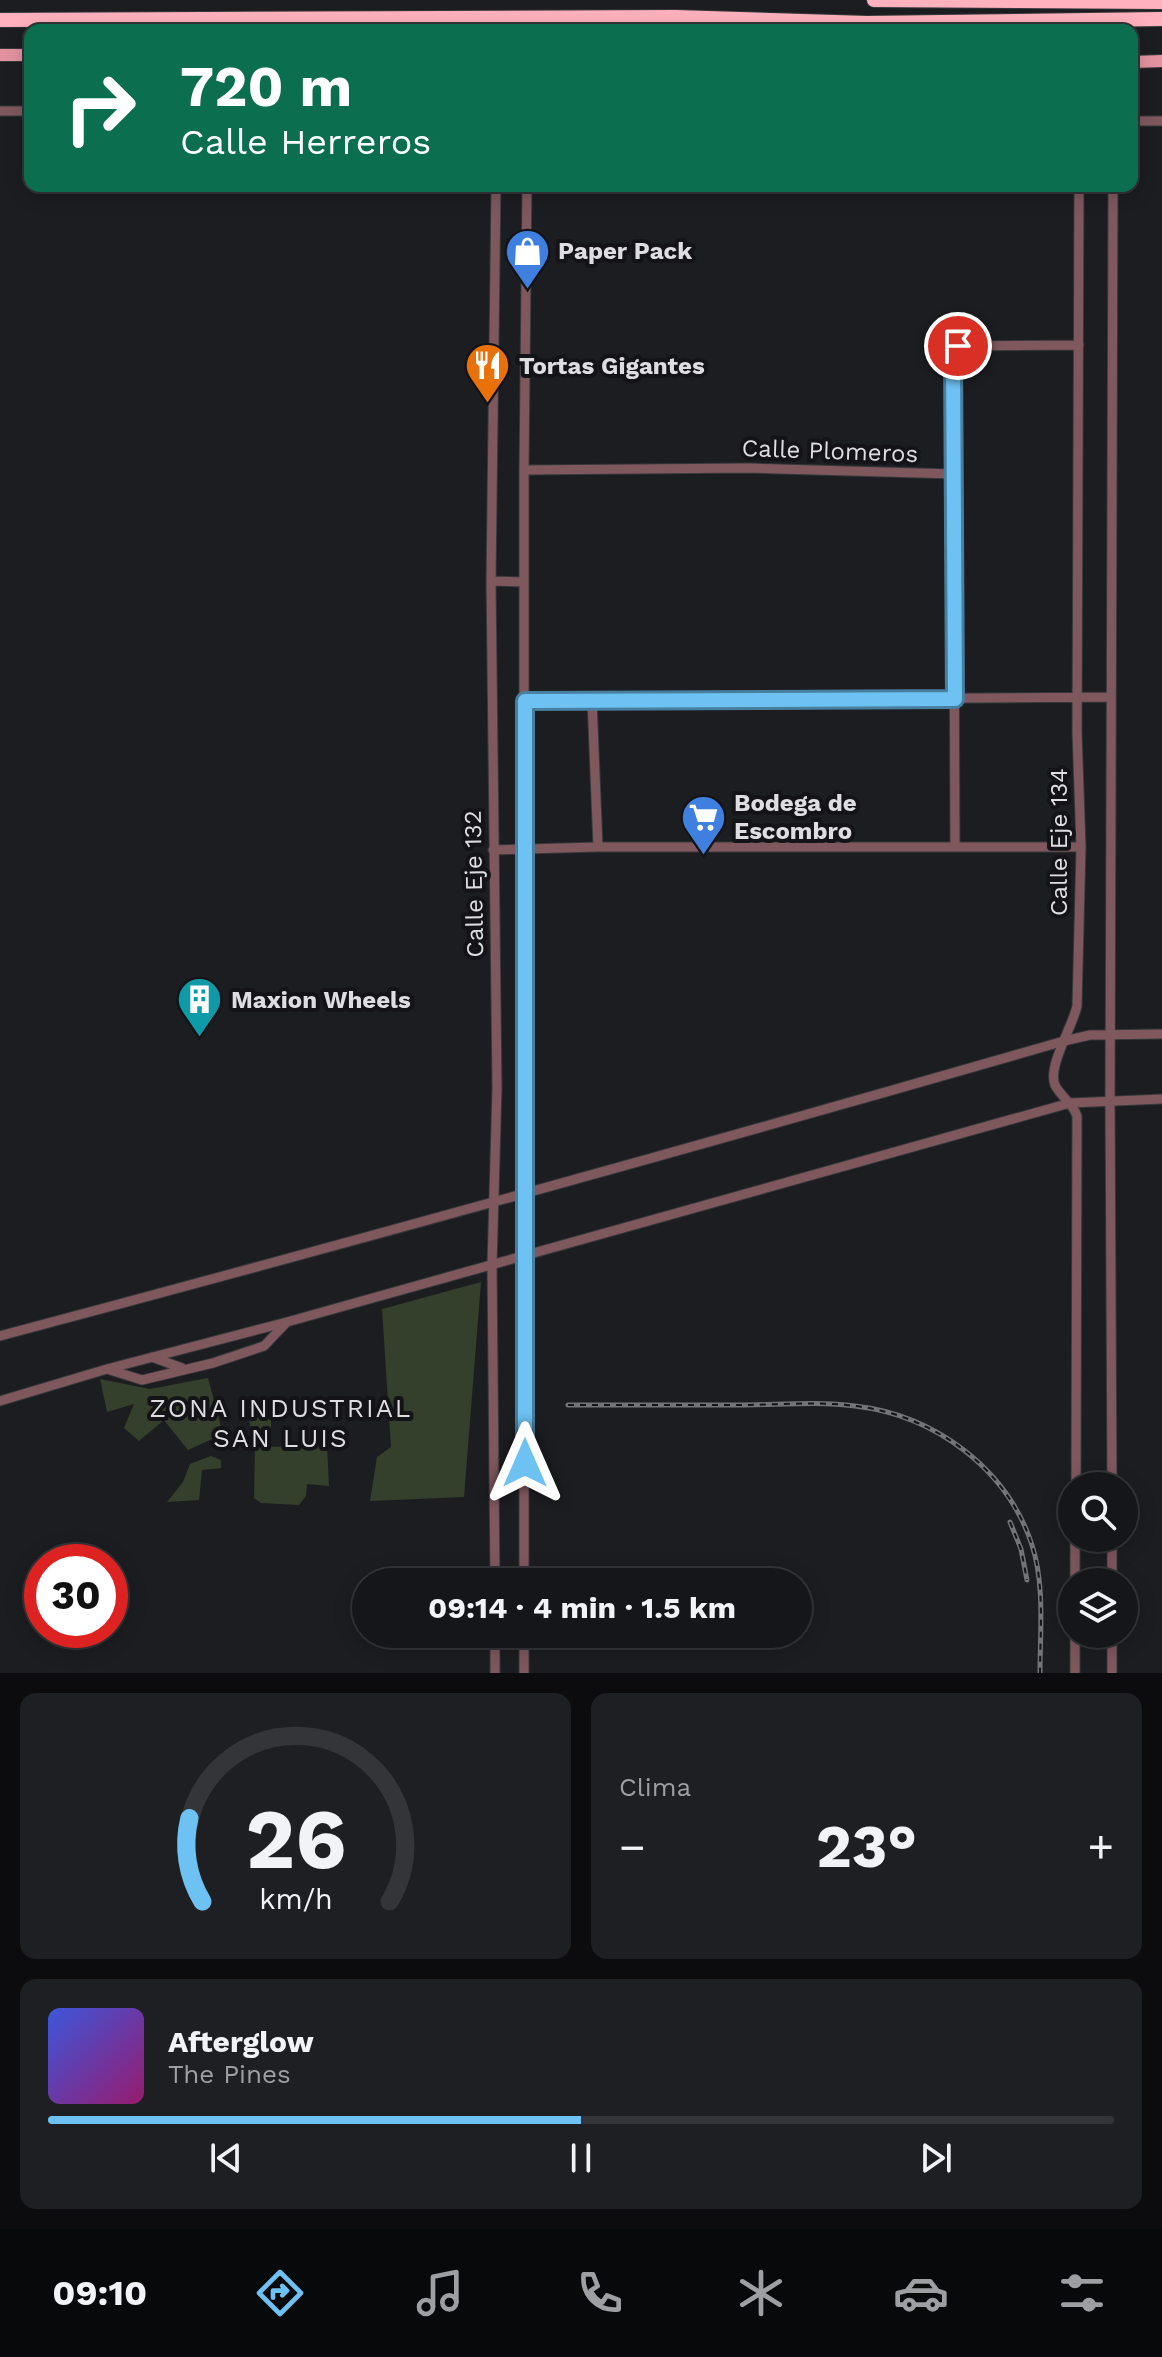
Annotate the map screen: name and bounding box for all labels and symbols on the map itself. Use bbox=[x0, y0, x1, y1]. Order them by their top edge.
shop icon: Paper Pack bbox=[503, 227, 551, 290]
place label: Paper Pack bbox=[558, 237, 692, 265]
pin bbox=[924, 312, 992, 380]
restaurant icon: Tortas Gigantes bbox=[464, 342, 512, 405]
place label: Tortas Gigantes bbox=[519, 352, 705, 380]
street label: Calle Plomeros bbox=[741, 434, 919, 468]
street label: Calle Eje 134 bbox=[1045, 768, 1073, 916]
place label: Bodega de Escombro bbox=[734, 789, 857, 845]
supermarket icon: Bodega de Escombro bbox=[679, 793, 727, 856]
street label: Calle Eje 132 bbox=[459, 810, 489, 958]
building icon: Maxion Wheels bbox=[176, 976, 224, 1039]
place label: Maxion Wheels bbox=[231, 986, 411, 1014]
district label: ZONA INDUSTRIAL SAN LUIS bbox=[150, 1393, 412, 1453]
position arrow bbox=[483, 1421, 567, 1505]
speed limit sign: 30 bbox=[24, 1544, 128, 1648]

